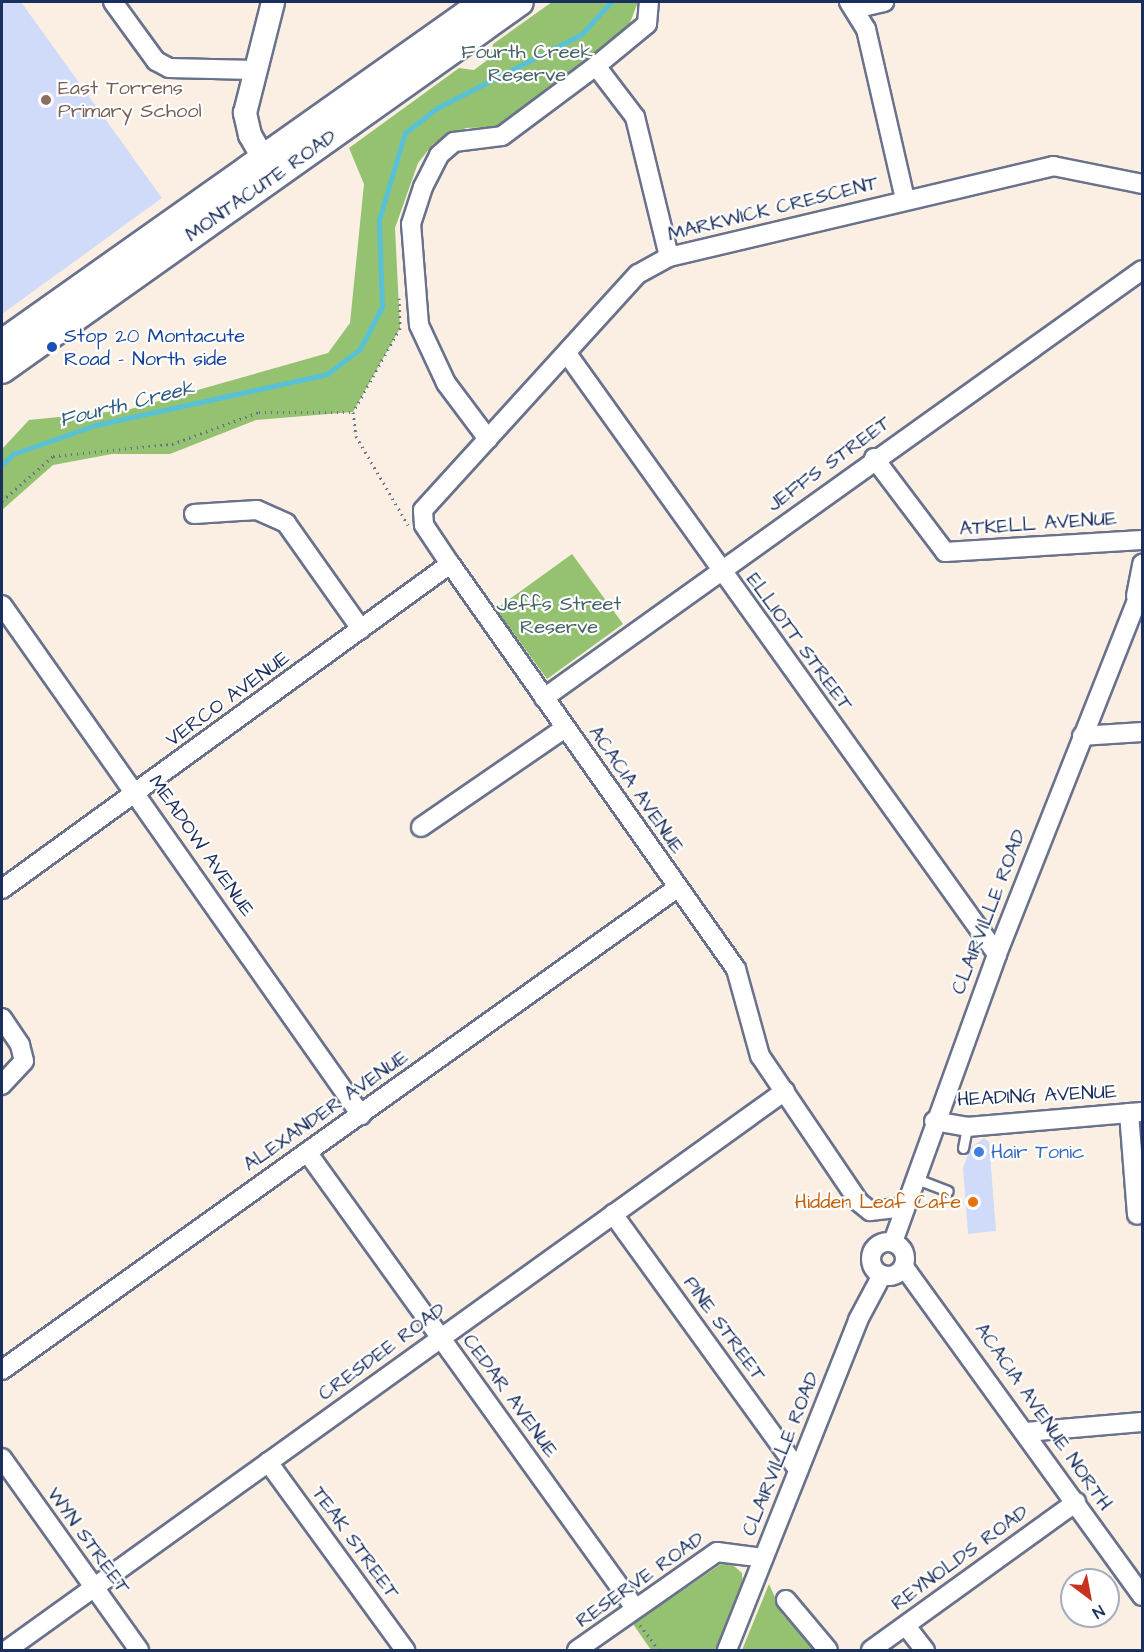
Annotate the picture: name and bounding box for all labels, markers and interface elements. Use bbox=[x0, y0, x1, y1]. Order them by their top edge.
park label: Fourth Creek Reserve bbox=[461, 40, 593, 87]
place label: East Torrens Primary School bbox=[58, 77, 202, 124]
marker: East Torrens Primary School bbox=[39, 93, 53, 107]
street label: MONTACUTE ROAD bbox=[181, 125, 341, 247]
street label: MARKWICK CRESCENT bbox=[665, 171, 881, 247]
place label: Stop 20 Montacute Road - North side bbox=[64, 324, 245, 371]
marker: Stop 20 Montacute Road - North side bbox=[45, 340, 59, 354]
water label: Fourth Creek bbox=[57, 375, 197, 433]
street label: JEFFS STREET bbox=[763, 411, 895, 517]
street label: ATKELL AVENUE bbox=[958, 507, 1118, 541]
street label: ELLIOTT STREET bbox=[741, 568, 857, 716]
park label: Jeffs Street Reserve bbox=[497, 593, 621, 640]
street label: VERCO AVENUE bbox=[161, 646, 295, 752]
street label: ACACIA AVENUE bbox=[583, 721, 689, 859]
street label: MEADOW AVENUE bbox=[143, 771, 259, 921]
street label: CLAIRVILLE ROAD bbox=[947, 826, 1031, 998]
street label: ALEXANDER AVENUE bbox=[239, 1045, 413, 1177]
street label: HEADING AVENUE bbox=[957, 1080, 1117, 1112]
place label: Hair Tonic bbox=[991, 1140, 1085, 1164]
marker: Hair Tonic bbox=[972, 1145, 986, 1159]
place label: Hidden Leaf Cafe bbox=[795, 1190, 961, 1214]
marker: Hidden Leaf Cafe bbox=[966, 1195, 980, 1209]
street label: PINE STREET bbox=[678, 1272, 770, 1386]
street label: CRESDEE ROAD bbox=[314, 1298, 450, 1406]
street label: ACACIA AVENUE NORTH bbox=[969, 1319, 1117, 1515]
street label: CEDAR AVENUE bbox=[457, 1330, 563, 1462]
street label: CLAIRVILLE ROAD bbox=[737, 1369, 825, 1539]
street label: TEAK STREET bbox=[306, 1482, 404, 1604]
street label: WYN STREET bbox=[41, 1483, 135, 1599]
street label: REYNOLDS ROAD bbox=[887, 1500, 1033, 1616]
street label: RESERVE ROAD bbox=[571, 1527, 709, 1633]
north arrow bbox=[1060, 1568, 1120, 1628]
text: N bbox=[1088, 1600, 1109, 1624]

